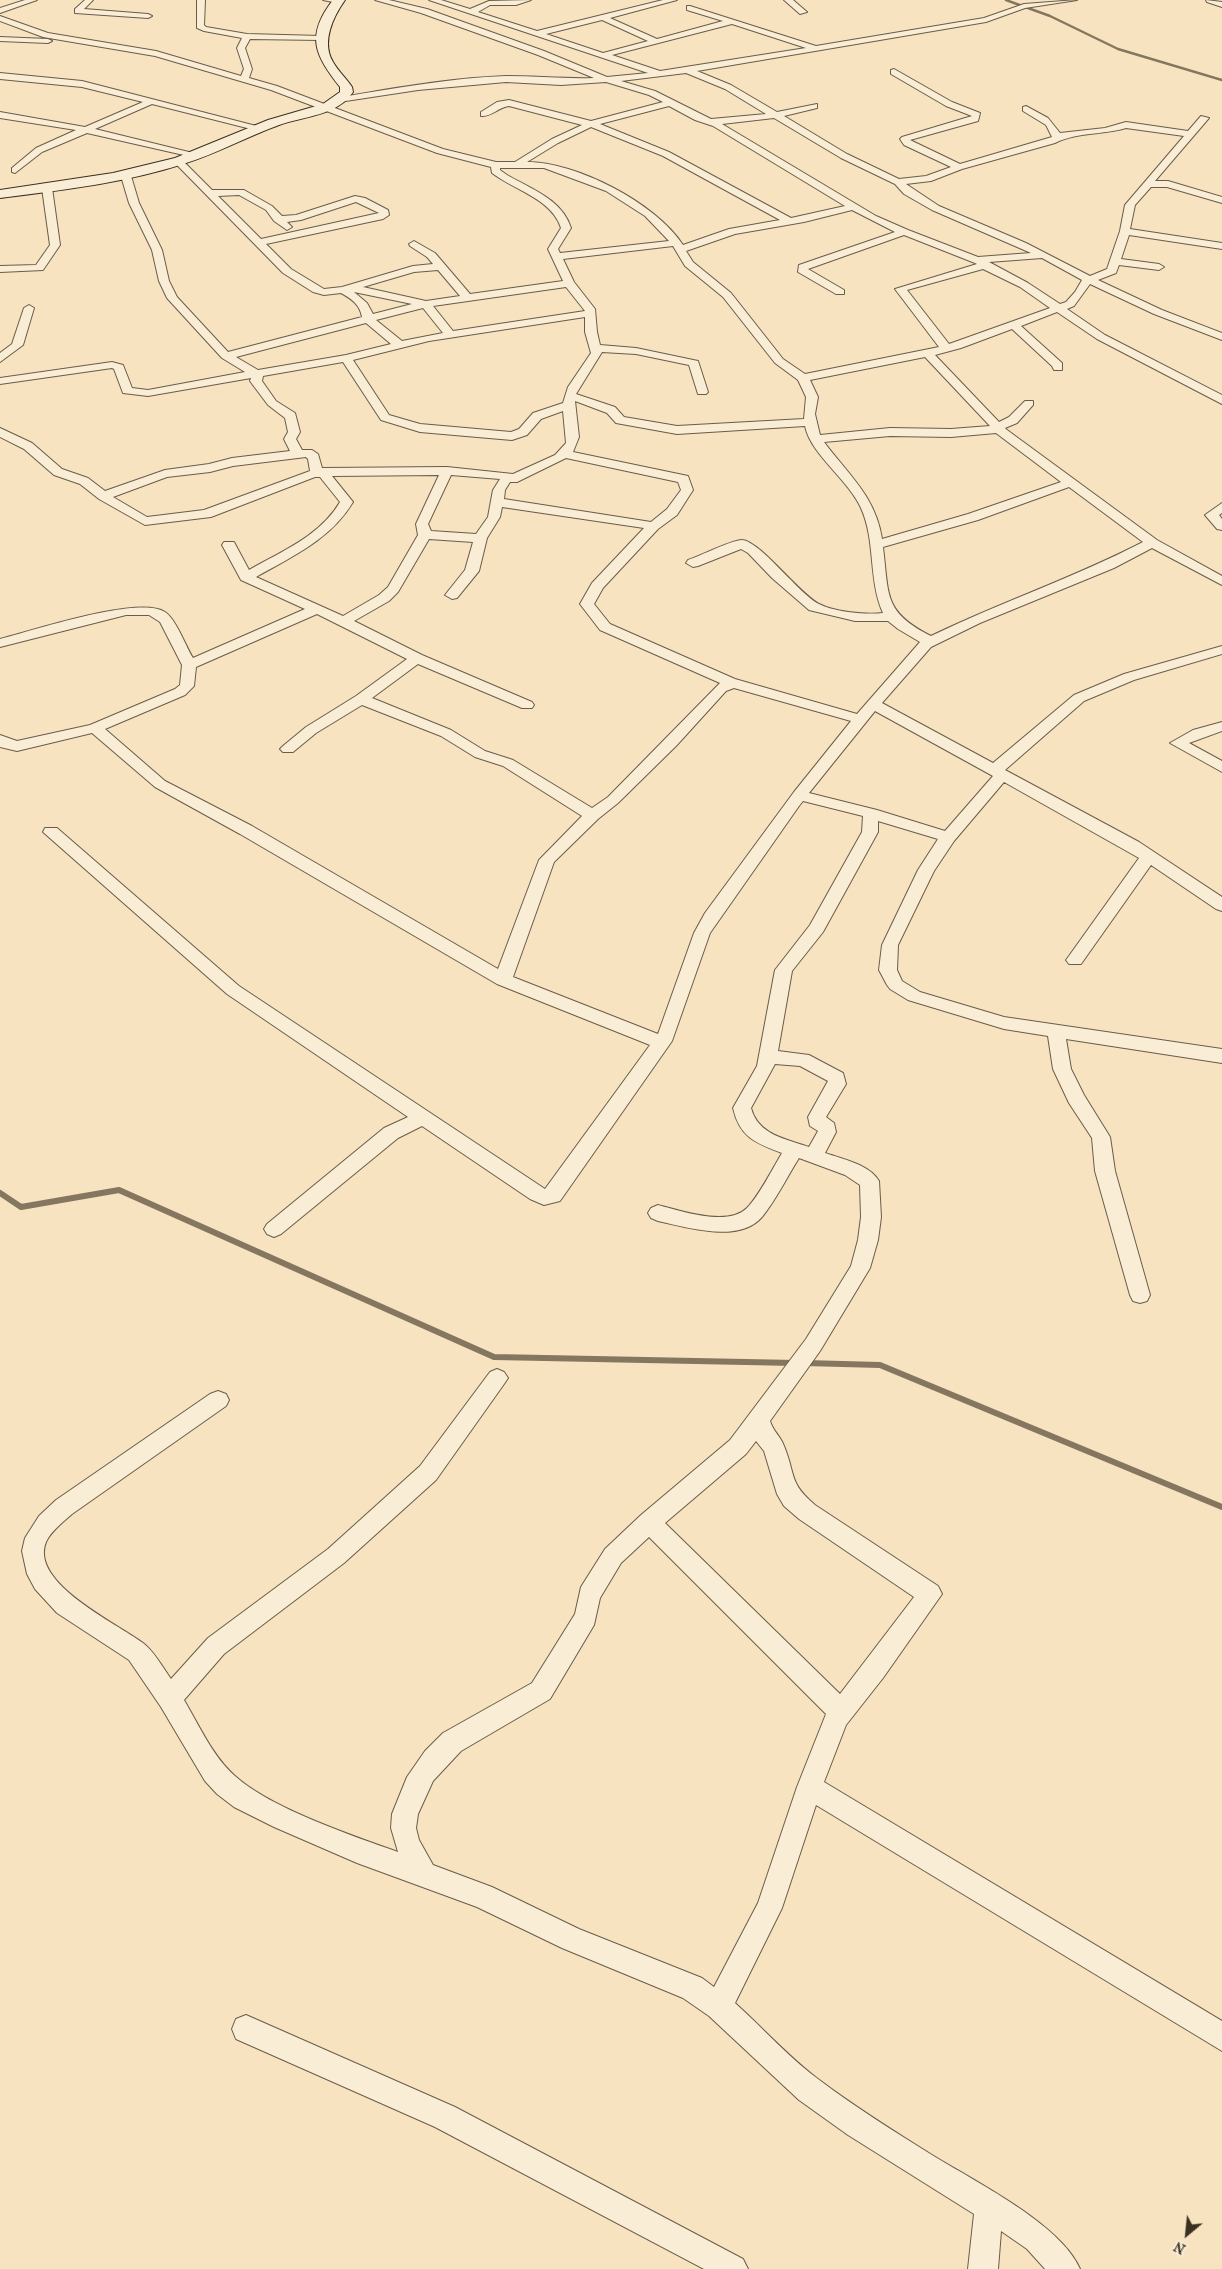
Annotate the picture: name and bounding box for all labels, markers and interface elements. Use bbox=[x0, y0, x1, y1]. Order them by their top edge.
north arrow bbox=[1162, 2209, 1212, 2259]
text: N bbox=[1171, 2238, 1188, 2258]

